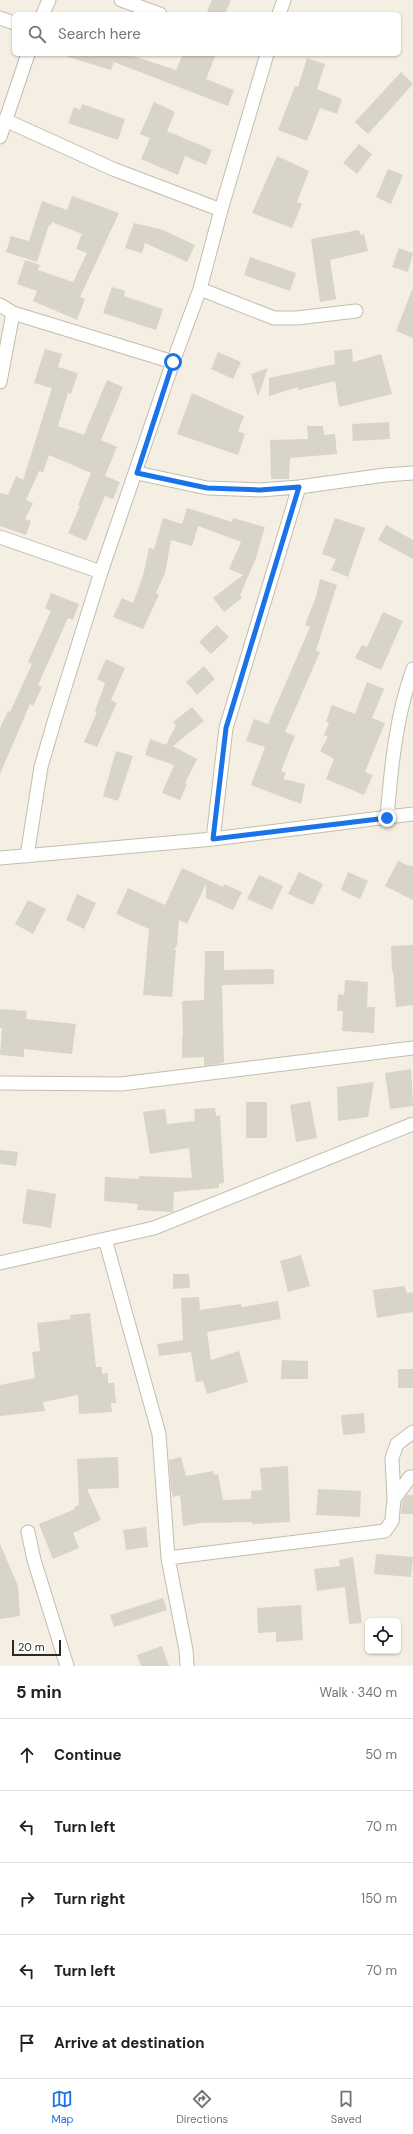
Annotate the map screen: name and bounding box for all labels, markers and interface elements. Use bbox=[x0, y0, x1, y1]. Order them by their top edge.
search box bbox=[12, 12, 401, 56]
icon: search bbox=[26, 23, 48, 45]
text: Search here bbox=[58, 24, 141, 44]
route start bbox=[164, 353, 182, 371]
route end bbox=[378, 809, 396, 827]
map controls bbox=[365, 1618, 401, 1654]
button: locate bbox=[365, 1618, 401, 1654]
scale bar bbox=[12, 1638, 61, 1657]
text: 20 m bbox=[18, 1640, 44, 1654]
text: 5 min bbox=[16, 1681, 62, 1703]
text: Walk · 340 m bbox=[320, 1684, 397, 1701]
icon: ahead bbox=[16, 1744, 38, 1766]
text: Continue bbox=[54, 1745, 122, 1765]
text: 50 m bbox=[365, 1746, 397, 1763]
icon: left bbox=[16, 1816, 38, 1838]
text: Turn left bbox=[54, 1817, 115, 1837]
text: 70 m bbox=[366, 1818, 397, 1835]
icon: right bbox=[16, 1888, 38, 1910]
text: Turn right bbox=[54, 1889, 125, 1909]
text: 150 m bbox=[361, 1890, 397, 1907]
icon: left bbox=[16, 1960, 38, 1982]
text: Turn left bbox=[54, 1961, 115, 1981]
text: 70 m bbox=[366, 1962, 397, 1979]
icon: arrive bbox=[16, 2032, 38, 2054]
text: Arrive at destination bbox=[54, 2033, 205, 2053]
tab: Map bbox=[51, 2088, 74, 2126]
tab: Directions bbox=[176, 2088, 228, 2126]
tab: Saved bbox=[331, 2088, 362, 2126]

